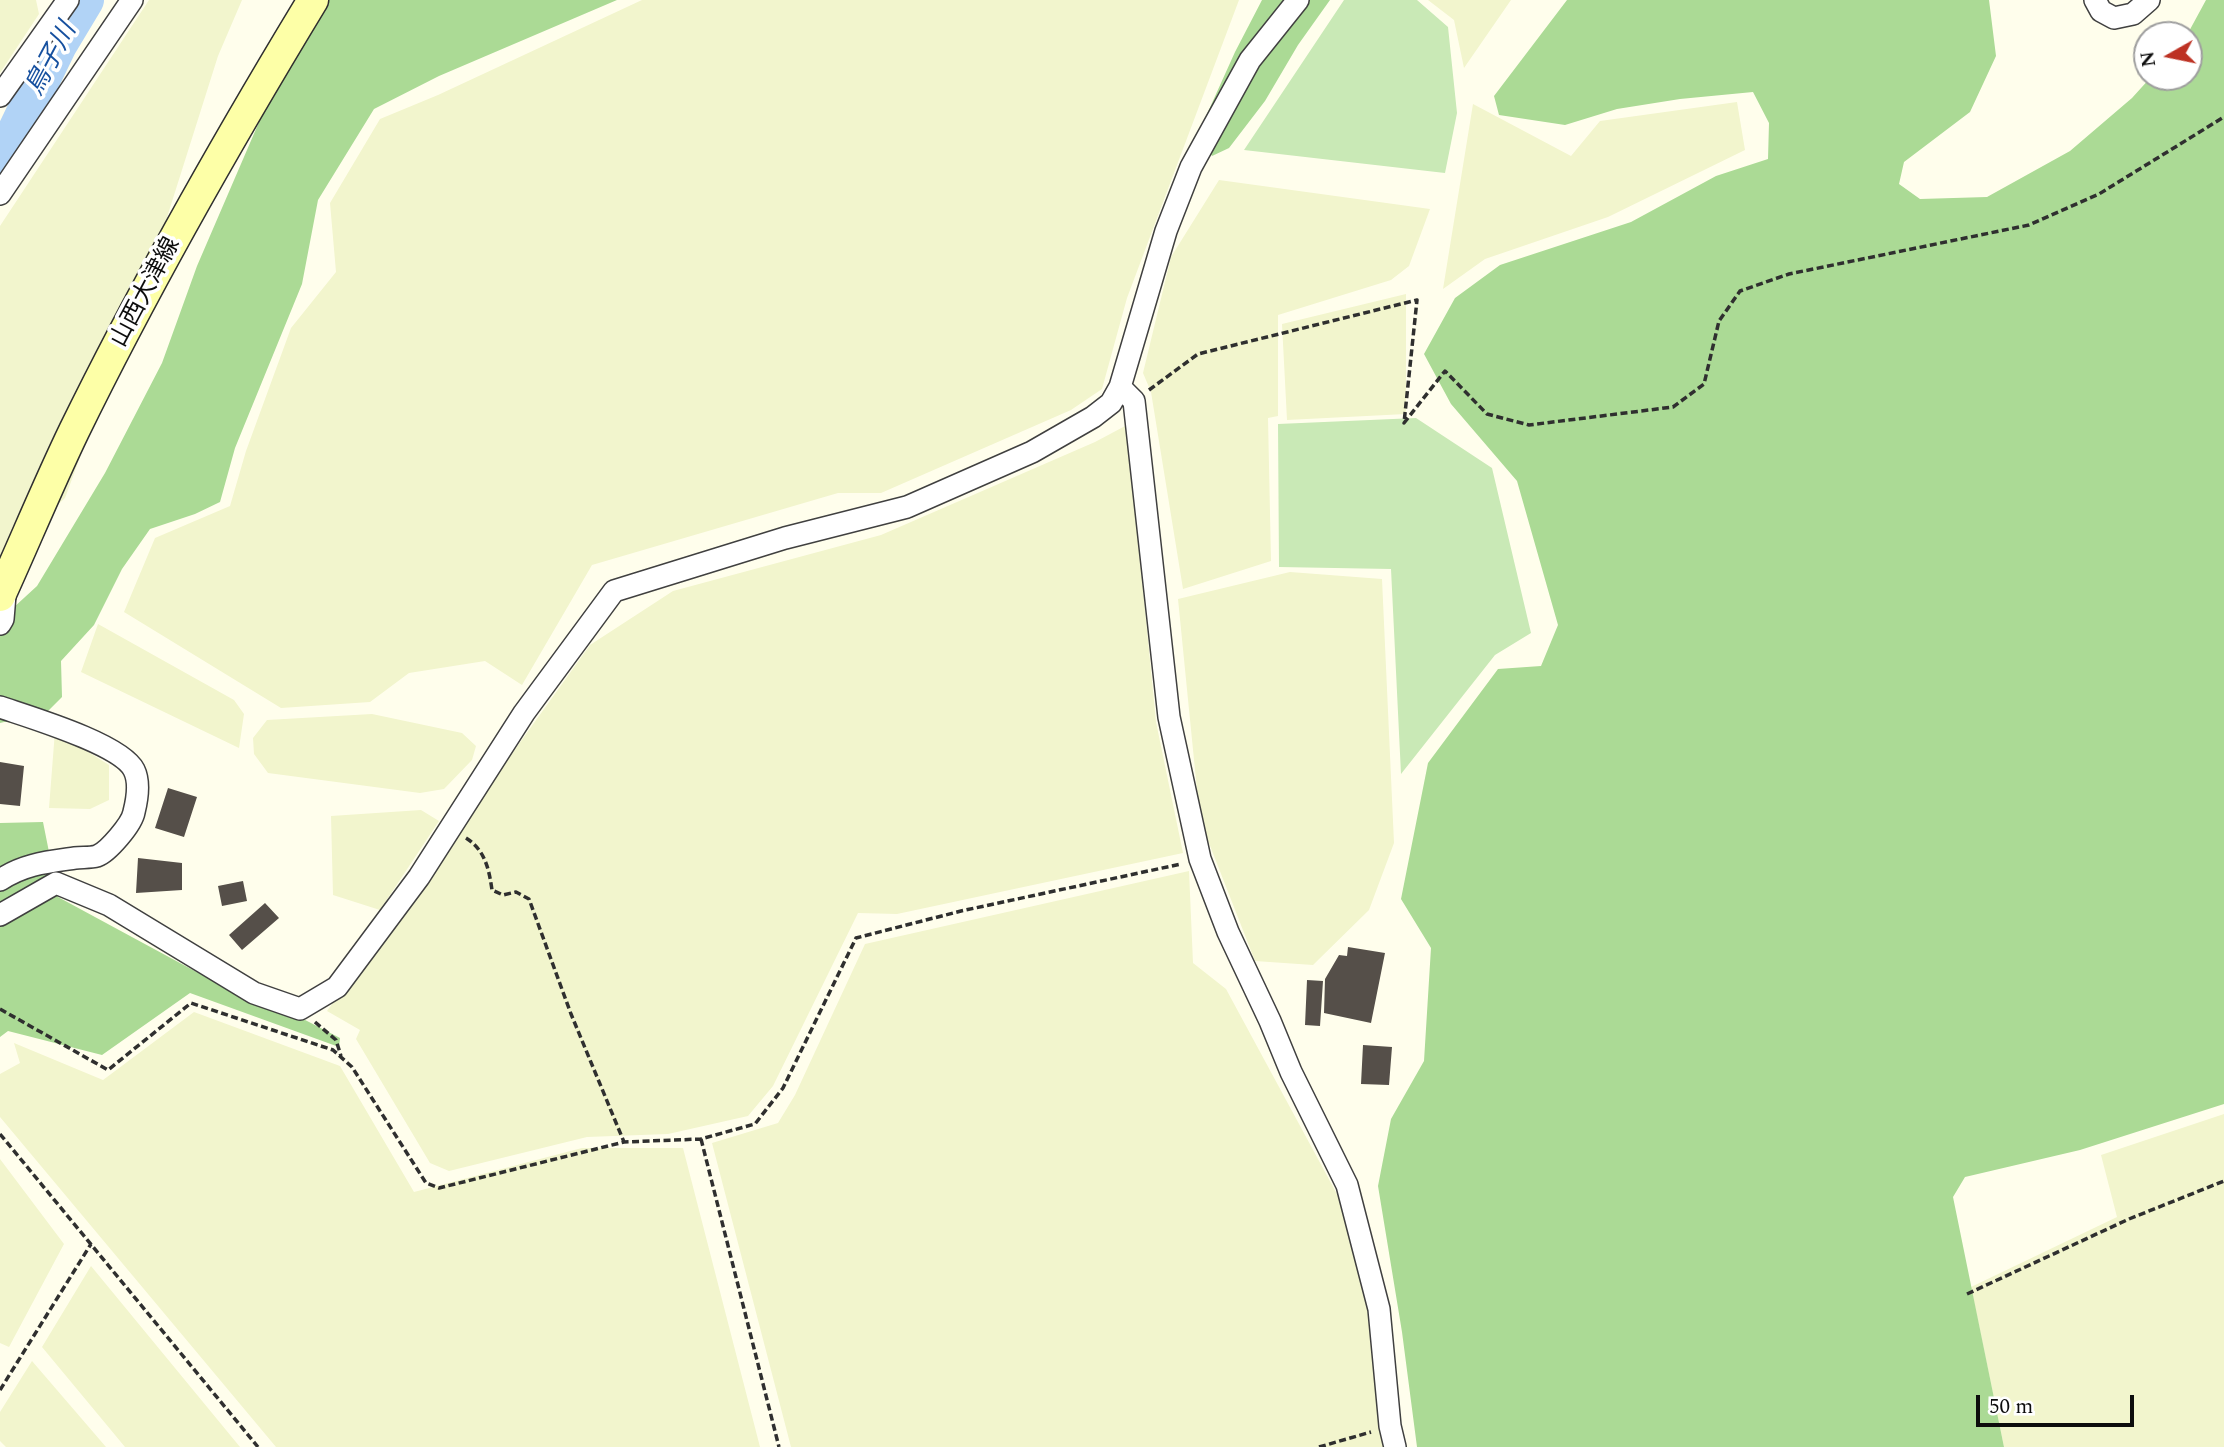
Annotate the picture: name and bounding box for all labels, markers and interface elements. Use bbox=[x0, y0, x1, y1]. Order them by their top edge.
water label: 鳥子川 bbox=[21, 18, 85, 102]
north arrow bbox=[2133, 21, 2203, 91]
text: N bbox=[2133, 49, 2164, 69]
street label: 山西大津線 bbox=[106, 233, 188, 353]
scale bar bbox=[1979, 1380, 2136, 1424]
text: 50 m bbox=[1989, 1391, 2033, 1423]

